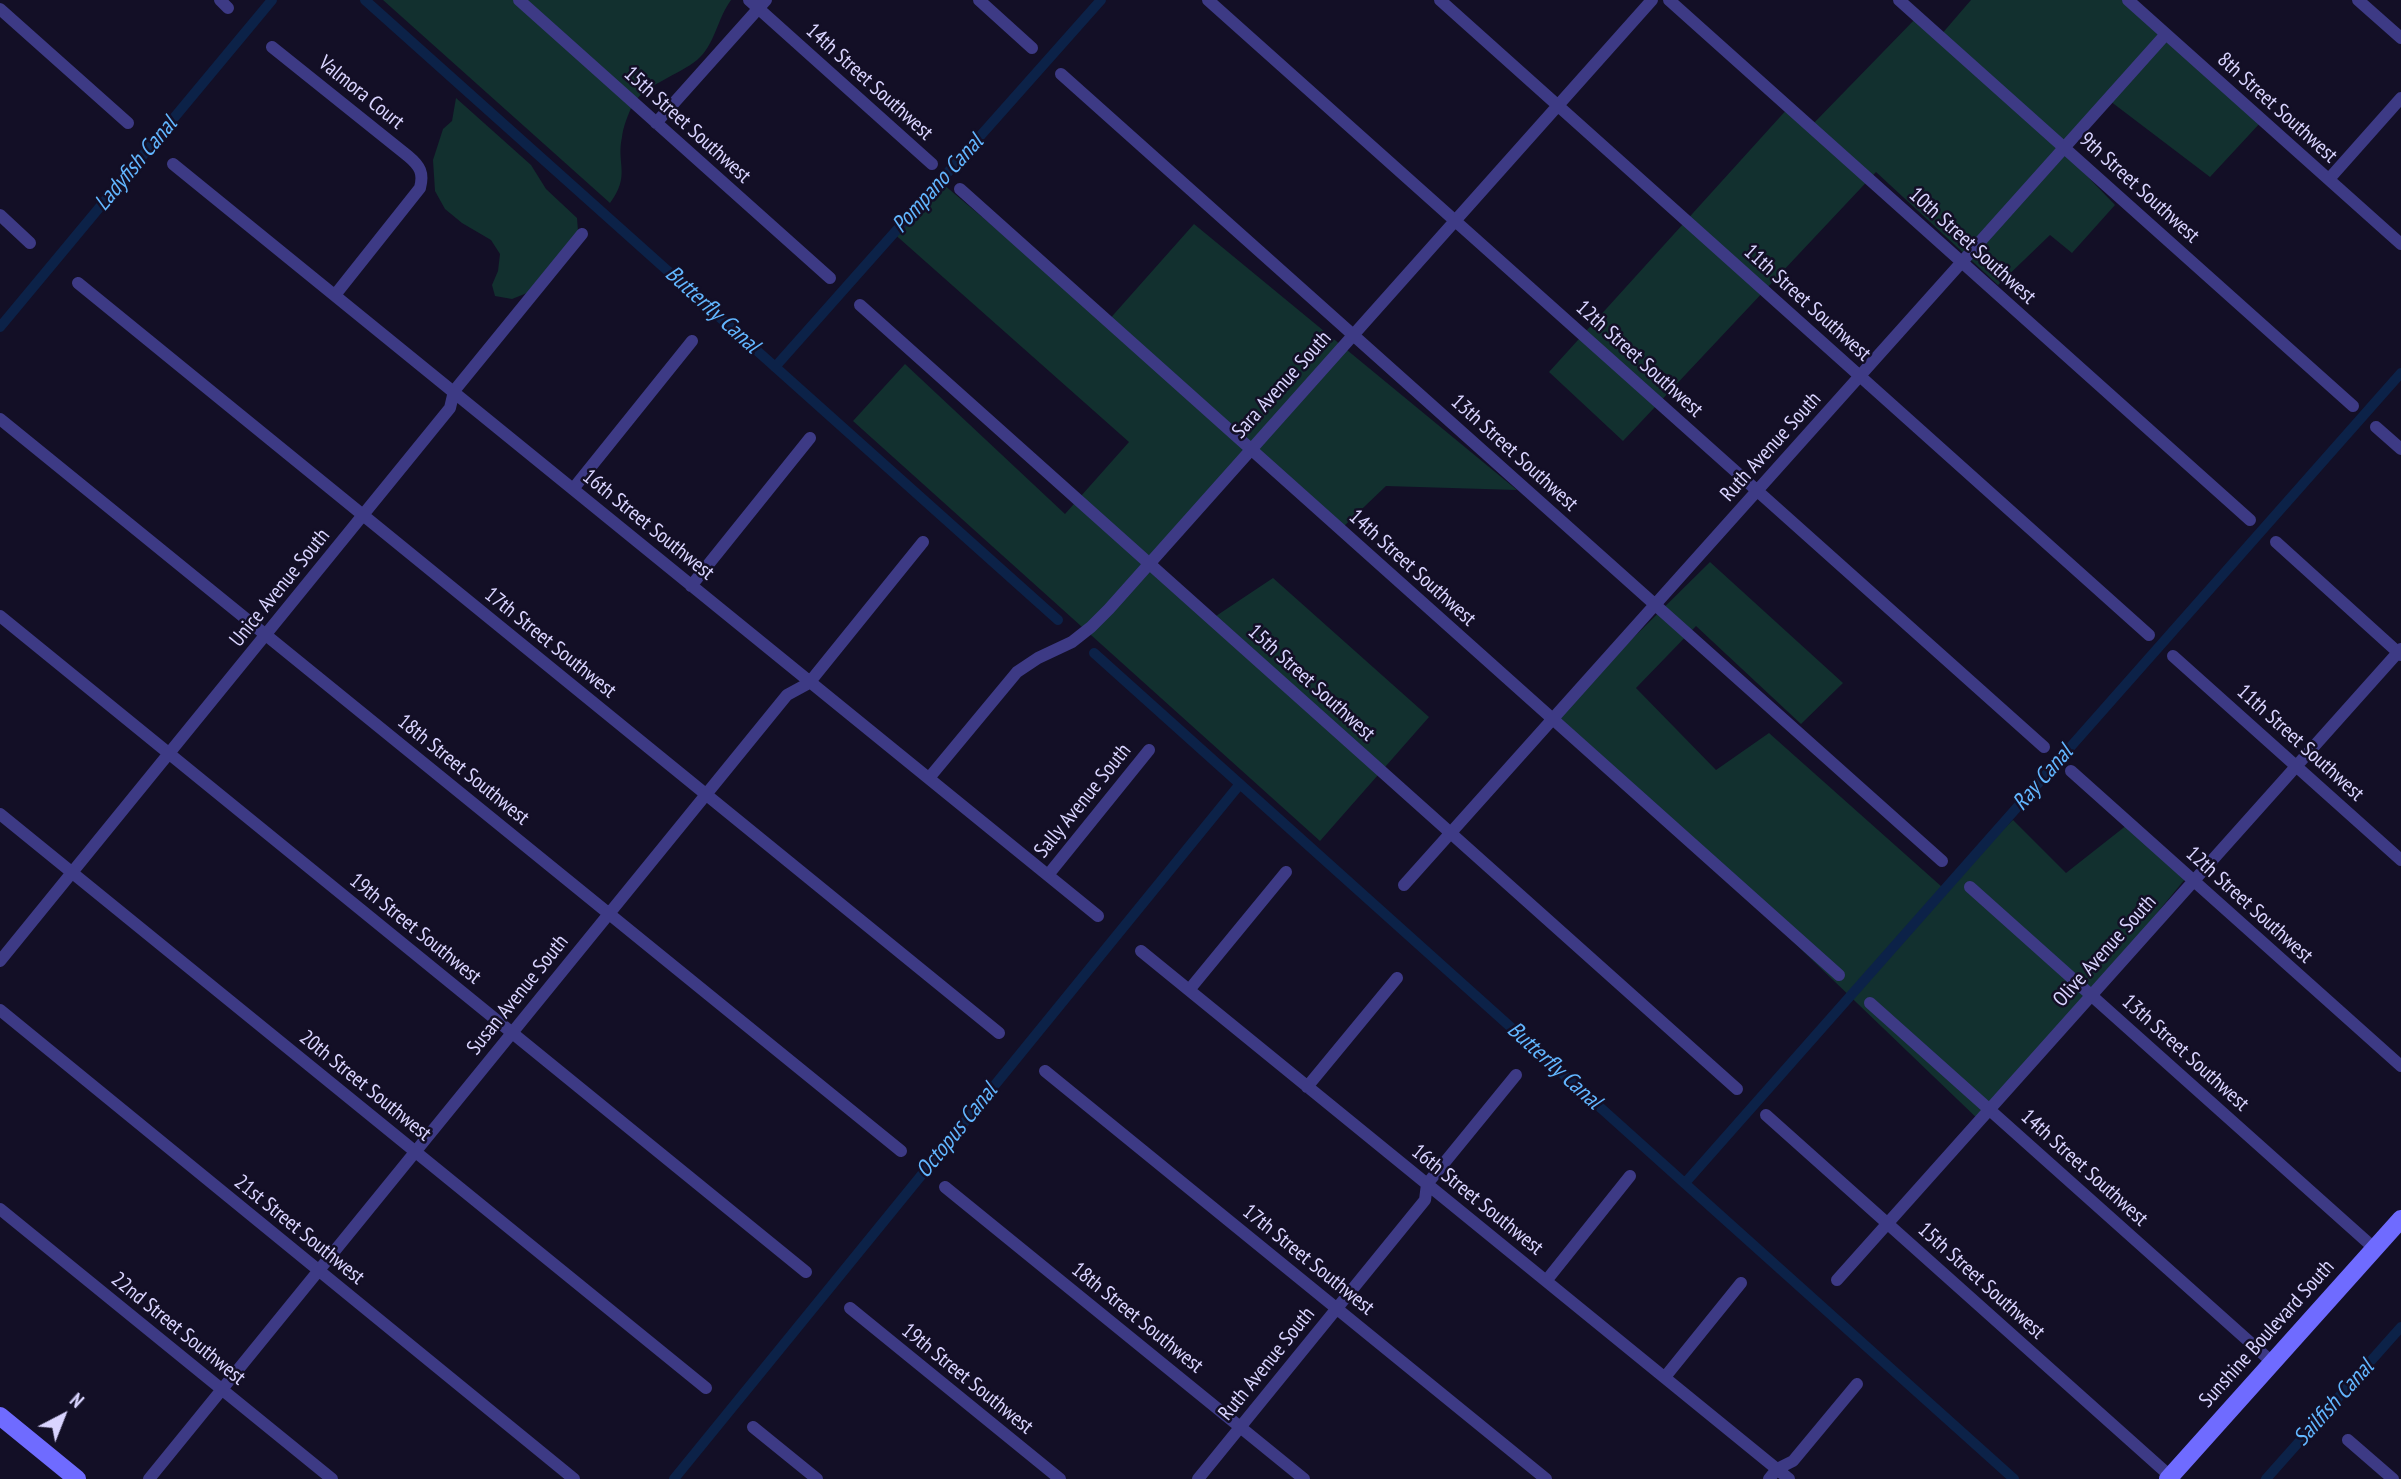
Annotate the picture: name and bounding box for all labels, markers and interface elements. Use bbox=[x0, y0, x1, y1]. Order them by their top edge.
street label: 14th Street Southwest bbox=[800, 18, 938, 146]
street label: 8th Street Southwest bbox=[2212, 48, 2342, 168]
street label: Valmora Court bbox=[313, 51, 409, 135]
street label: 15th Street Southwest bbox=[618, 61, 756, 189]
water label: Ladyfish Canal bbox=[89, 111, 183, 217]
street label: 9th Street Southwest bbox=[2074, 128, 2204, 248]
water label: Pompano Canal bbox=[887, 129, 989, 239]
street label: 10th Street Southwest bbox=[1903, 182, 2041, 310]
street label: 11th Street Southwest bbox=[1738, 239, 1876, 367]
water label: Butterfly Canal bbox=[659, 260, 765, 360]
street label: 12th Street Southwest bbox=[1570, 295, 1708, 423]
street label: Sara Avenue South bbox=[1227, 326, 1337, 444]
street label: Ruth Avenue South bbox=[1715, 387, 1827, 507]
street label: 13th Street Southwest bbox=[1445, 389, 1583, 517]
street label: 16th Street Southwest bbox=[577, 464, 719, 586]
street label: 14th Street Southwest bbox=[1343, 504, 1481, 632]
street label: Unice Avenue South bbox=[225, 524, 335, 652]
street label: 17th Street Southwest bbox=[479, 582, 621, 704]
street label: 15th Street Southwest bbox=[1242, 619, 1380, 747]
street label: 11th Street Southwest bbox=[2231, 679, 2369, 807]
street label: 18th Street Southwest bbox=[392, 709, 534, 831]
street label: Sally Avenue South bbox=[1029, 739, 1137, 863]
water label: Ray Canal bbox=[2007, 740, 2079, 816]
street label: 12th Street Southwest bbox=[2180, 841, 2318, 969]
street label: 19th Street Southwest bbox=[344, 868, 486, 990]
street label: Olive Avenue South bbox=[2048, 890, 2162, 1012]
street label: Susan Avenue South bbox=[462, 930, 574, 1060]
street label: 13th Street Southwest bbox=[2116, 989, 2254, 1117]
water label: Butterfly Canal bbox=[1501, 1016, 1607, 1116]
street label: 20th Street Southwest bbox=[294, 1025, 436, 1147]
water label: Octopus Canal bbox=[911, 1078, 1003, 1184]
street label: 14th Street Southwest bbox=[2015, 1104, 2153, 1232]
street label: 16th Street Southwest bbox=[1406, 1139, 1548, 1261]
street label: 21st Street Southwest bbox=[229, 1170, 369, 1290]
street label: 17th Street Southwest bbox=[1237, 1199, 1379, 1321]
street label: 15th Street Southwest bbox=[1912, 1217, 2050, 1345]
street label: Sunshine Boulevard South bbox=[2194, 1255, 2340, 1413]
street label: 18th Street Southwest bbox=[1066, 1257, 1208, 1379]
street label: 22nd Street Southwest bbox=[106, 1267, 250, 1391]
street label: Ruth Avenue South bbox=[1214, 1302, 1320, 1426]
street label: 19th Street Southwest bbox=[896, 1318, 1038, 1440]
water label: Sailfish Canal bbox=[2288, 1354, 2380, 1452]
north arrow bbox=[28, 1381, 98, 1451]
text: N bbox=[65, 1388, 89, 1413]

